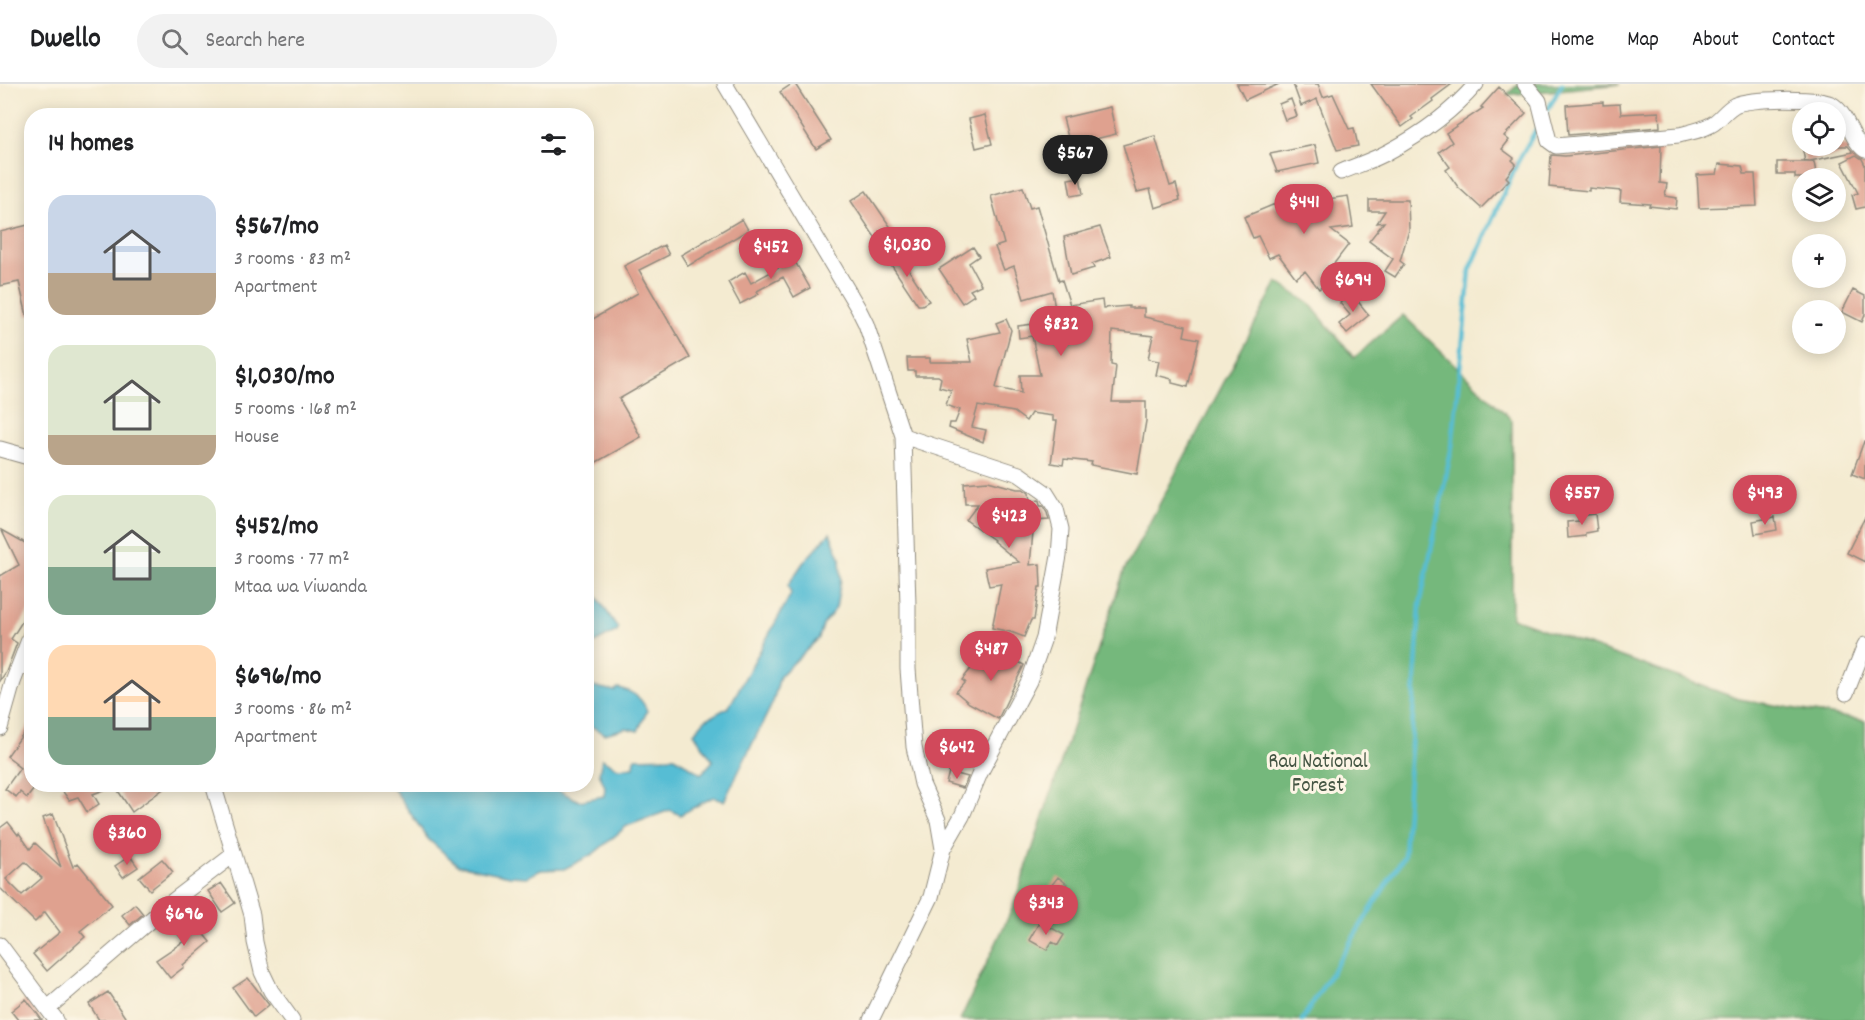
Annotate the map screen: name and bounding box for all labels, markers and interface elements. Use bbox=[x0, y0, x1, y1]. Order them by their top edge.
search box bbox=[137, 14, 557, 68]
text: Dwello bbox=[30, 21, 101, 61]
icon: search bbox=[158, 25, 191, 58]
text: Search here bbox=[206, 26, 305, 57]
text: Home bbox=[1550, 26, 1594, 56]
text: Map bbox=[1627, 26, 1659, 56]
text: About bbox=[1692, 26, 1739, 56]
text: Contact bbox=[1772, 26, 1835, 56]
map controls bbox=[1792, 102, 1846, 354]
button: locate bbox=[1792, 102, 1846, 156]
text: 14 homes bbox=[48, 126, 134, 163]
icon: filters bbox=[537, 128, 570, 161]
pin: $567 bbox=[1039, 135, 1111, 186]
text: $567 bbox=[1057, 140, 1093, 168]
button: layers bbox=[1792, 168, 1846, 222]
pin: $441 bbox=[1268, 184, 1340, 235]
text: $441 bbox=[1288, 189, 1320, 217]
text: $567/mo bbox=[234, 209, 319, 246]
icon: home bbox=[96, 219, 168, 291]
pin: $1,030 bbox=[858, 227, 956, 278]
pin: $452 bbox=[735, 229, 807, 280]
text: $1,030 bbox=[883, 232, 932, 260]
text: $452 bbox=[753, 234, 789, 262]
button: + bbox=[1792, 234, 1846, 288]
text: 3 rooms · 83 m² bbox=[234, 246, 351, 274]
pin: $694 bbox=[1317, 262, 1389, 313]
text: $694 bbox=[1334, 267, 1372, 295]
text: Apartment bbox=[234, 274, 317, 302]
button: − bbox=[1792, 300, 1846, 354]
pin: $832 bbox=[1025, 306, 1097, 357]
text: $832 bbox=[1043, 311, 1079, 339]
text: $1,030/mo bbox=[234, 359, 335, 396]
icon: home bbox=[96, 369, 168, 441]
text: 5 rooms · 168 m² bbox=[234, 396, 357, 424]
text: House bbox=[234, 424, 279, 452]
pin: $557 bbox=[1546, 475, 1618, 526]
pin: $493 bbox=[1729, 475, 1801, 526]
text: $557 bbox=[1564, 480, 1600, 508]
text: $493 bbox=[1747, 480, 1783, 508]
pin: $423 bbox=[973, 498, 1045, 549]
text: $423 bbox=[991, 503, 1027, 531]
text: $452/mo bbox=[234, 509, 318, 546]
icon: home bbox=[96, 519, 168, 591]
text: 3 rooms · 77 m² bbox=[234, 546, 350, 574]
text: Mtaa wa Viwanda bbox=[234, 574, 367, 602]
pin: $487 bbox=[955, 631, 1027, 682]
text: $487 bbox=[974, 636, 1008, 664]
text: $696/mo bbox=[234, 659, 321, 696]
icon: home bbox=[96, 669, 168, 741]
text: 3 rooms · 86 m² bbox=[234, 696, 352, 724]
text: Apartment bbox=[234, 724, 317, 752]
pin: $642 bbox=[921, 729, 993, 780]
text: $642 bbox=[939, 734, 975, 762]
park label: Rau National Forest bbox=[1268, 748, 1368, 802]
pin: $360 bbox=[91, 815, 163, 866]
text: $360 bbox=[107, 820, 147, 848]
pin: $343 bbox=[1010, 885, 1082, 936]
text: $343 bbox=[1028, 890, 1064, 918]
pin: $696 bbox=[148, 896, 220, 947]
text: $696 bbox=[165, 901, 203, 929]

